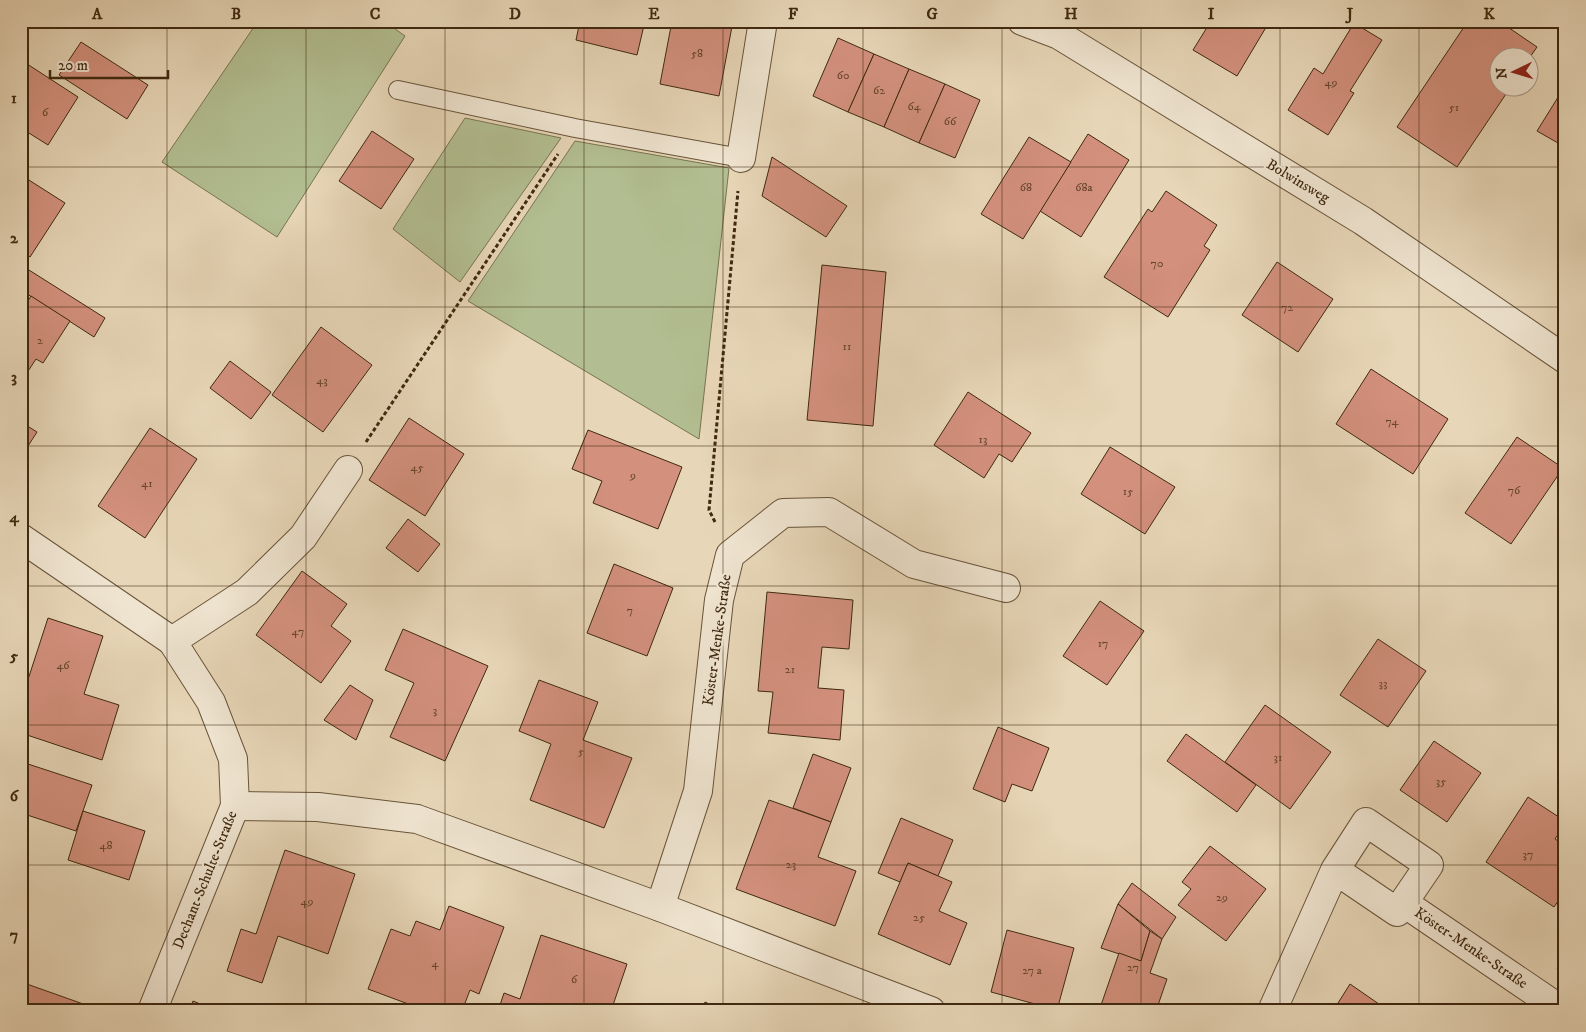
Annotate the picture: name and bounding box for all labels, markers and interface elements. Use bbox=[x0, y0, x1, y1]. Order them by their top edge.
text: A bbox=[91, 4, 103, 24]
text: B bbox=[231, 4, 241, 24]
text: C bbox=[370, 4, 380, 24]
text: D bbox=[509, 4, 521, 24]
text: E bbox=[648, 4, 660, 24]
text: F bbox=[788, 4, 798, 24]
text: G bbox=[926, 4, 938, 24]
text: H bbox=[1064, 4, 1078, 24]
text: I bbox=[1208, 4, 1215, 24]
text: J bbox=[1345, 4, 1354, 24]
text: K bbox=[1483, 4, 1495, 24]
house number: 58 bbox=[691, 46, 703, 61]
scale bar bbox=[50, 48, 168, 80]
north arrow bbox=[1488, 48, 1538, 98]
text: 20 m bbox=[58, 56, 88, 75]
text: N bbox=[1493, 66, 1512, 80]
house number: 60 bbox=[837, 68, 849, 83]
house number: 49 bbox=[1325, 75, 1337, 90]
house number: 62 bbox=[873, 83, 885, 98]
text: 1 bbox=[11, 88, 17, 108]
house number: 64 bbox=[907, 99, 922, 114]
house number: 51 bbox=[1449, 100, 1459, 115]
house number: 6 bbox=[42, 105, 49, 120]
house number: 66 bbox=[944, 114, 957, 129]
street label: Bolwinsweg bbox=[1263, 155, 1334, 208]
house number: 68 bbox=[1020, 180, 1032, 195]
house number: 68a bbox=[1075, 180, 1094, 195]
text: 2 bbox=[10, 228, 19, 248]
house number: 70 bbox=[1151, 256, 1163, 271]
house number: 72 bbox=[1281, 300, 1293, 315]
house number: 2 bbox=[37, 333, 43, 348]
house number: 11 bbox=[843, 339, 851, 354]
text: 3 bbox=[11, 367, 17, 387]
house number: 43 bbox=[316, 373, 328, 388]
house number: 74 bbox=[1385, 414, 1400, 429]
house number: 13 bbox=[979, 432, 987, 447]
house number: 45 bbox=[411, 460, 423, 475]
house number: 9 bbox=[629, 468, 636, 483]
house number: 41 bbox=[141, 476, 153, 491]
house number: 76 bbox=[1508, 483, 1521, 498]
house number: 15 bbox=[1123, 484, 1133, 499]
text: 4 bbox=[8, 507, 19, 527]
street label: Köster-Menke-Straße bbox=[698, 573, 736, 707]
house number: 7 bbox=[627, 603, 633, 618]
house number: 47 bbox=[292, 624, 304, 639]
house number: 17 bbox=[1098, 636, 1108, 651]
text: 5 bbox=[9, 646, 18, 666]
house number: 46 bbox=[56, 658, 70, 673]
house number: 21 bbox=[785, 662, 795, 677]
house number: 33 bbox=[1379, 676, 1387, 691]
house number: 3 bbox=[433, 703, 437, 718]
house number: 5 bbox=[578, 744, 584, 759]
house number: 31 bbox=[1274, 750, 1282, 765]
house number: 35 bbox=[1436, 774, 1446, 789]
text: 6 bbox=[10, 786, 20, 806]
street label: Dechant-Schulte-Straße bbox=[169, 808, 241, 952]
house number: 48 bbox=[100, 838, 112, 853]
house number: 37 bbox=[1523, 847, 1533, 862]
house number: 23 bbox=[786, 857, 796, 872]
house number: 29 bbox=[1216, 890, 1228, 905]
house number: 49 bbox=[301, 894, 313, 909]
street label: Köster-Menke-Straße bbox=[1411, 903, 1531, 993]
house number: 25 bbox=[913, 910, 925, 925]
text: 7 bbox=[10, 925, 18, 945]
house number: 4 bbox=[432, 956, 440, 971]
house number: 27 bbox=[1127, 960, 1139, 975]
house number: 27 a bbox=[1022, 963, 1043, 978]
house number: 6 bbox=[571, 972, 578, 987]

